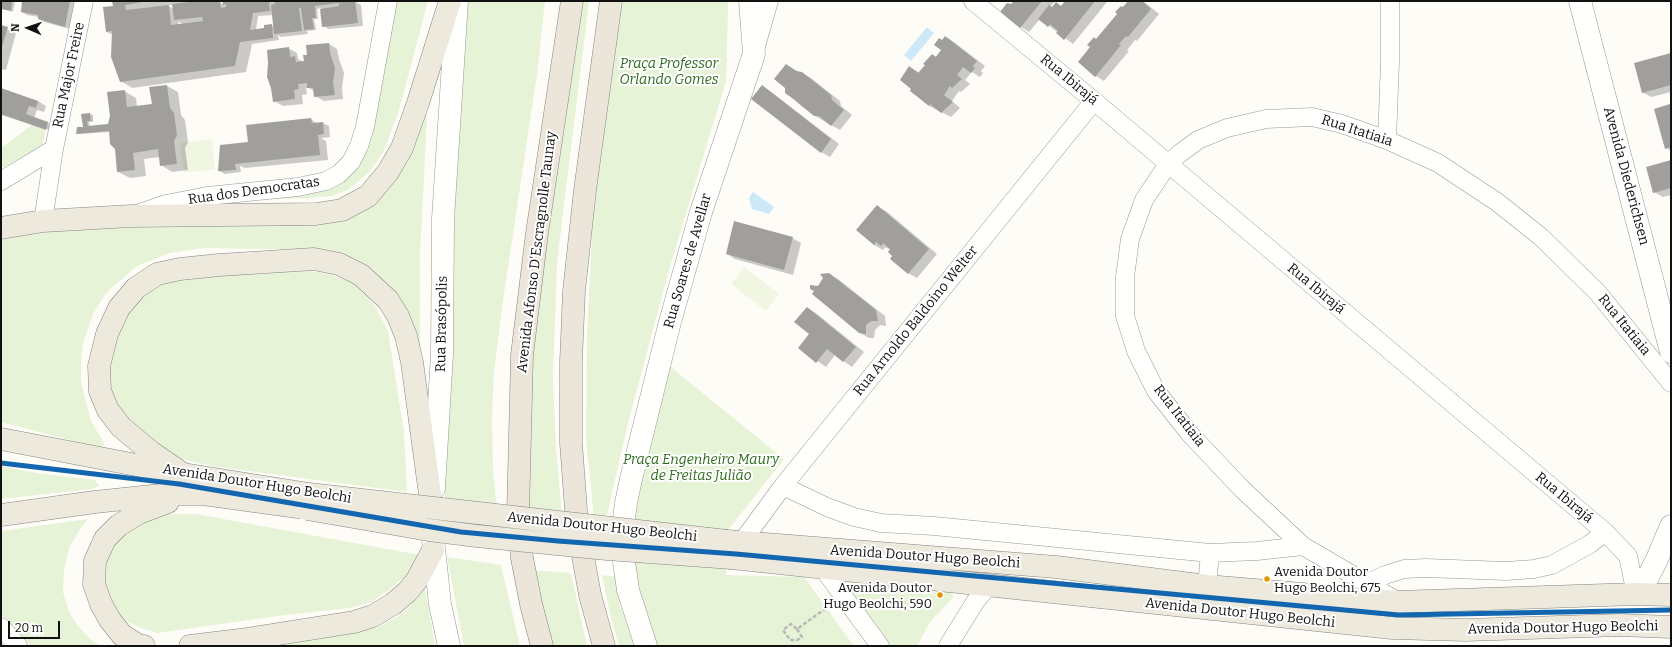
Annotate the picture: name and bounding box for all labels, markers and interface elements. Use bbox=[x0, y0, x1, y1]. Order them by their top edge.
north arrow bbox=[8, 8, 48, 48]
street label: Rua Major Freire bbox=[50, 21, 88, 129]
text: N bbox=[9, 23, 22, 32]
street label: Rua Ibirajá bbox=[1037, 51, 1101, 109]
park label: Praça Professor Orlando Gomes bbox=[620, 56, 718, 88]
street label: Avenida Diederichsen bbox=[1599, 105, 1653, 247]
street label: Rua Itatiaia bbox=[1319, 112, 1395, 150]
street label: Avenida Afonso D'Escragnolle Taunay bbox=[514, 130, 560, 374]
street label: Rua dos Democratas bbox=[187, 173, 321, 209]
street label: Rua Soares de Avellar bbox=[661, 192, 715, 330]
street label: Rua Arnoldo Baldoino Welter bbox=[850, 243, 982, 399]
street label: Rua Ibirajá bbox=[1284, 260, 1348, 318]
street label: Rua Brasópolis bbox=[433, 276, 451, 372]
street label: Rua Itatiaia bbox=[1594, 291, 1654, 359]
street label: Rua Itatiaia bbox=[1150, 382, 1208, 450]
park label: Praça Engenheiro Maury de Freitas Julião bbox=[623, 452, 779, 484]
street label: Avenida Doutor Hugo Beolchi bbox=[161, 461, 353, 507]
street label: Rua Ibirajá bbox=[1532, 469, 1596, 527]
street label: Avenida Doutor Hugo Beolchi bbox=[506, 509, 698, 545]
street label: Avenida Doutor Hugo Beolchi bbox=[829, 542, 1021, 572]
place label: Avenida Doutor Hugo Beolchi, 675 bbox=[1274, 564, 1381, 595]
marker: Avenida Doutor Hugo Beolchi, 675 bbox=[1262, 574, 1272, 584]
place label: Avenida Doutor Hugo Beolchi, 590 bbox=[823, 580, 932, 611]
marker: Avenida Doutor Hugo Beolchi, 590 bbox=[935, 590, 945, 600]
street label: Avenida Doutor Hugo Beolchi bbox=[1144, 595, 1336, 631]
scale bar bbox=[10, 613, 62, 639]
street label: Avenida Doutor Hugo Beolchi bbox=[1467, 618, 1659, 638]
text: 20 m bbox=[15, 621, 43, 635]

